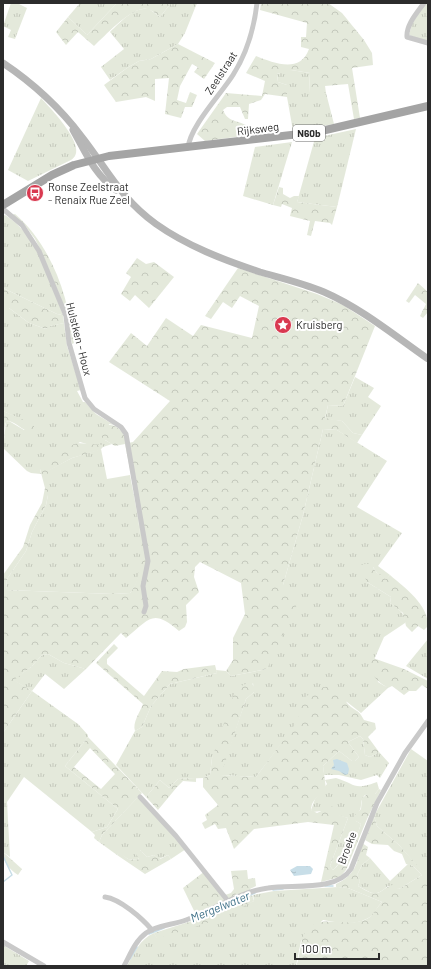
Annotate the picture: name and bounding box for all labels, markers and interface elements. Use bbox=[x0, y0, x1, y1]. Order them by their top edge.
street label: Zeelstraat bbox=[202, 49, 239, 97]
street label: Rijksweg bbox=[236, 119, 280, 138]
road number: N60b bbox=[293, 125, 325, 141]
place label: Ronse Zeelstraat - Renaix Rue Zeel bbox=[48, 180, 130, 206]
bus stop icon: Ronse Zeelstraat - Renaix Rue Zeel bbox=[25, 183, 45, 203]
street label: Hulstken - Houx bbox=[64, 301, 95, 377]
place icon: Kruisberg bbox=[273, 315, 293, 335]
place label: Kruisberg bbox=[296, 318, 342, 331]
street label: Broeke bbox=[334, 830, 359, 866]
water label: Mergelwater bbox=[188, 888, 252, 924]
scale bar bbox=[295, 935, 379, 961]
text: 100 m bbox=[301, 941, 331, 955]

